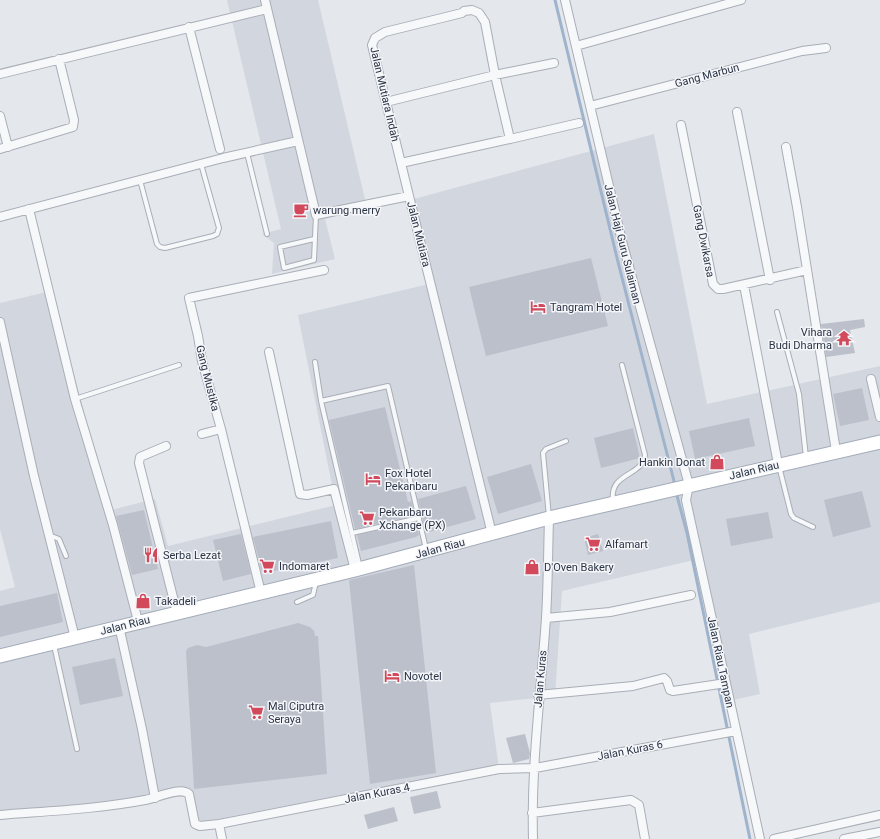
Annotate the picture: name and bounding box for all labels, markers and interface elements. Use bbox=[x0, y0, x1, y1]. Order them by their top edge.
street label: Jalan Mutiara Indah bbox=[367, 45, 402, 143]
street label: Gang Marbun bbox=[674, 61, 741, 90]
street label: Jalan Haji Guru Sulaiman bbox=[601, 183, 644, 305]
street label: Jalan Mutiara bbox=[404, 200, 433, 268]
cafe icon: warung merry bbox=[292, 201, 310, 219]
place label: warung merry bbox=[313, 204, 381, 217]
street label: Gang Dwikarsa bbox=[690, 204, 717, 278]
hotel icon: Tangram Hotel bbox=[529, 298, 547, 316]
place label: Tangram Hotel bbox=[550, 301, 622, 314]
place label: Vihara Budi Dharma bbox=[769, 326, 832, 352]
temple icon: Vihara Budi Dharma bbox=[835, 329, 853, 347]
street label: Gang Mustika bbox=[193, 344, 222, 413]
shop icon: Hankin Donat bbox=[708, 453, 726, 471]
place label: Hankin Donat bbox=[639, 456, 705, 469]
street label: Jalan Riau bbox=[728, 458, 780, 483]
place label: Fox Hotel Pekanbaru bbox=[385, 467, 437, 493]
hotel icon: Fox Hotel Pekanbaru bbox=[364, 470, 382, 488]
place label: Pekanbaru Xchange (PX) bbox=[379, 506, 446, 532]
supermarket icon: Pekanbaru Xchange (PX) bbox=[358, 509, 376, 527]
supermarket icon: Alfamart bbox=[584, 535, 602, 553]
street label: Jalan Riau bbox=[414, 536, 466, 561]
place label: Alfamart bbox=[605, 538, 648, 551]
restaurant icon: Serba Lezat bbox=[142, 546, 160, 564]
place label: Serba Lezat bbox=[163, 549, 221, 562]
supermarket icon: Indomaret bbox=[258, 557, 276, 575]
shop icon: D'Oven Bakery bbox=[523, 558, 541, 576]
place label: Indomaret bbox=[279, 560, 330, 573]
place label: D'Oven Bakery bbox=[544, 561, 615, 574]
shop icon: Takadeli bbox=[134, 592, 152, 610]
place label: Takadeli bbox=[155, 595, 196, 608]
street label: Jalan Riau bbox=[99, 613, 151, 638]
street label: Jalan Riau Tampan bbox=[704, 615, 737, 709]
street label: Jalan Kuras bbox=[532, 650, 550, 708]
hotel icon: Novotel bbox=[383, 667, 401, 685]
place label: Novotel bbox=[404, 670, 442, 683]
place label: Mal Ciputra Seraya bbox=[268, 700, 324, 726]
supermarket icon: Mal Ciputra Seraya bbox=[247, 703, 265, 721]
street label: Jalan Kuras 6 bbox=[596, 738, 664, 763]
street label: Jalan Kuras 4 bbox=[343, 781, 411, 806]

